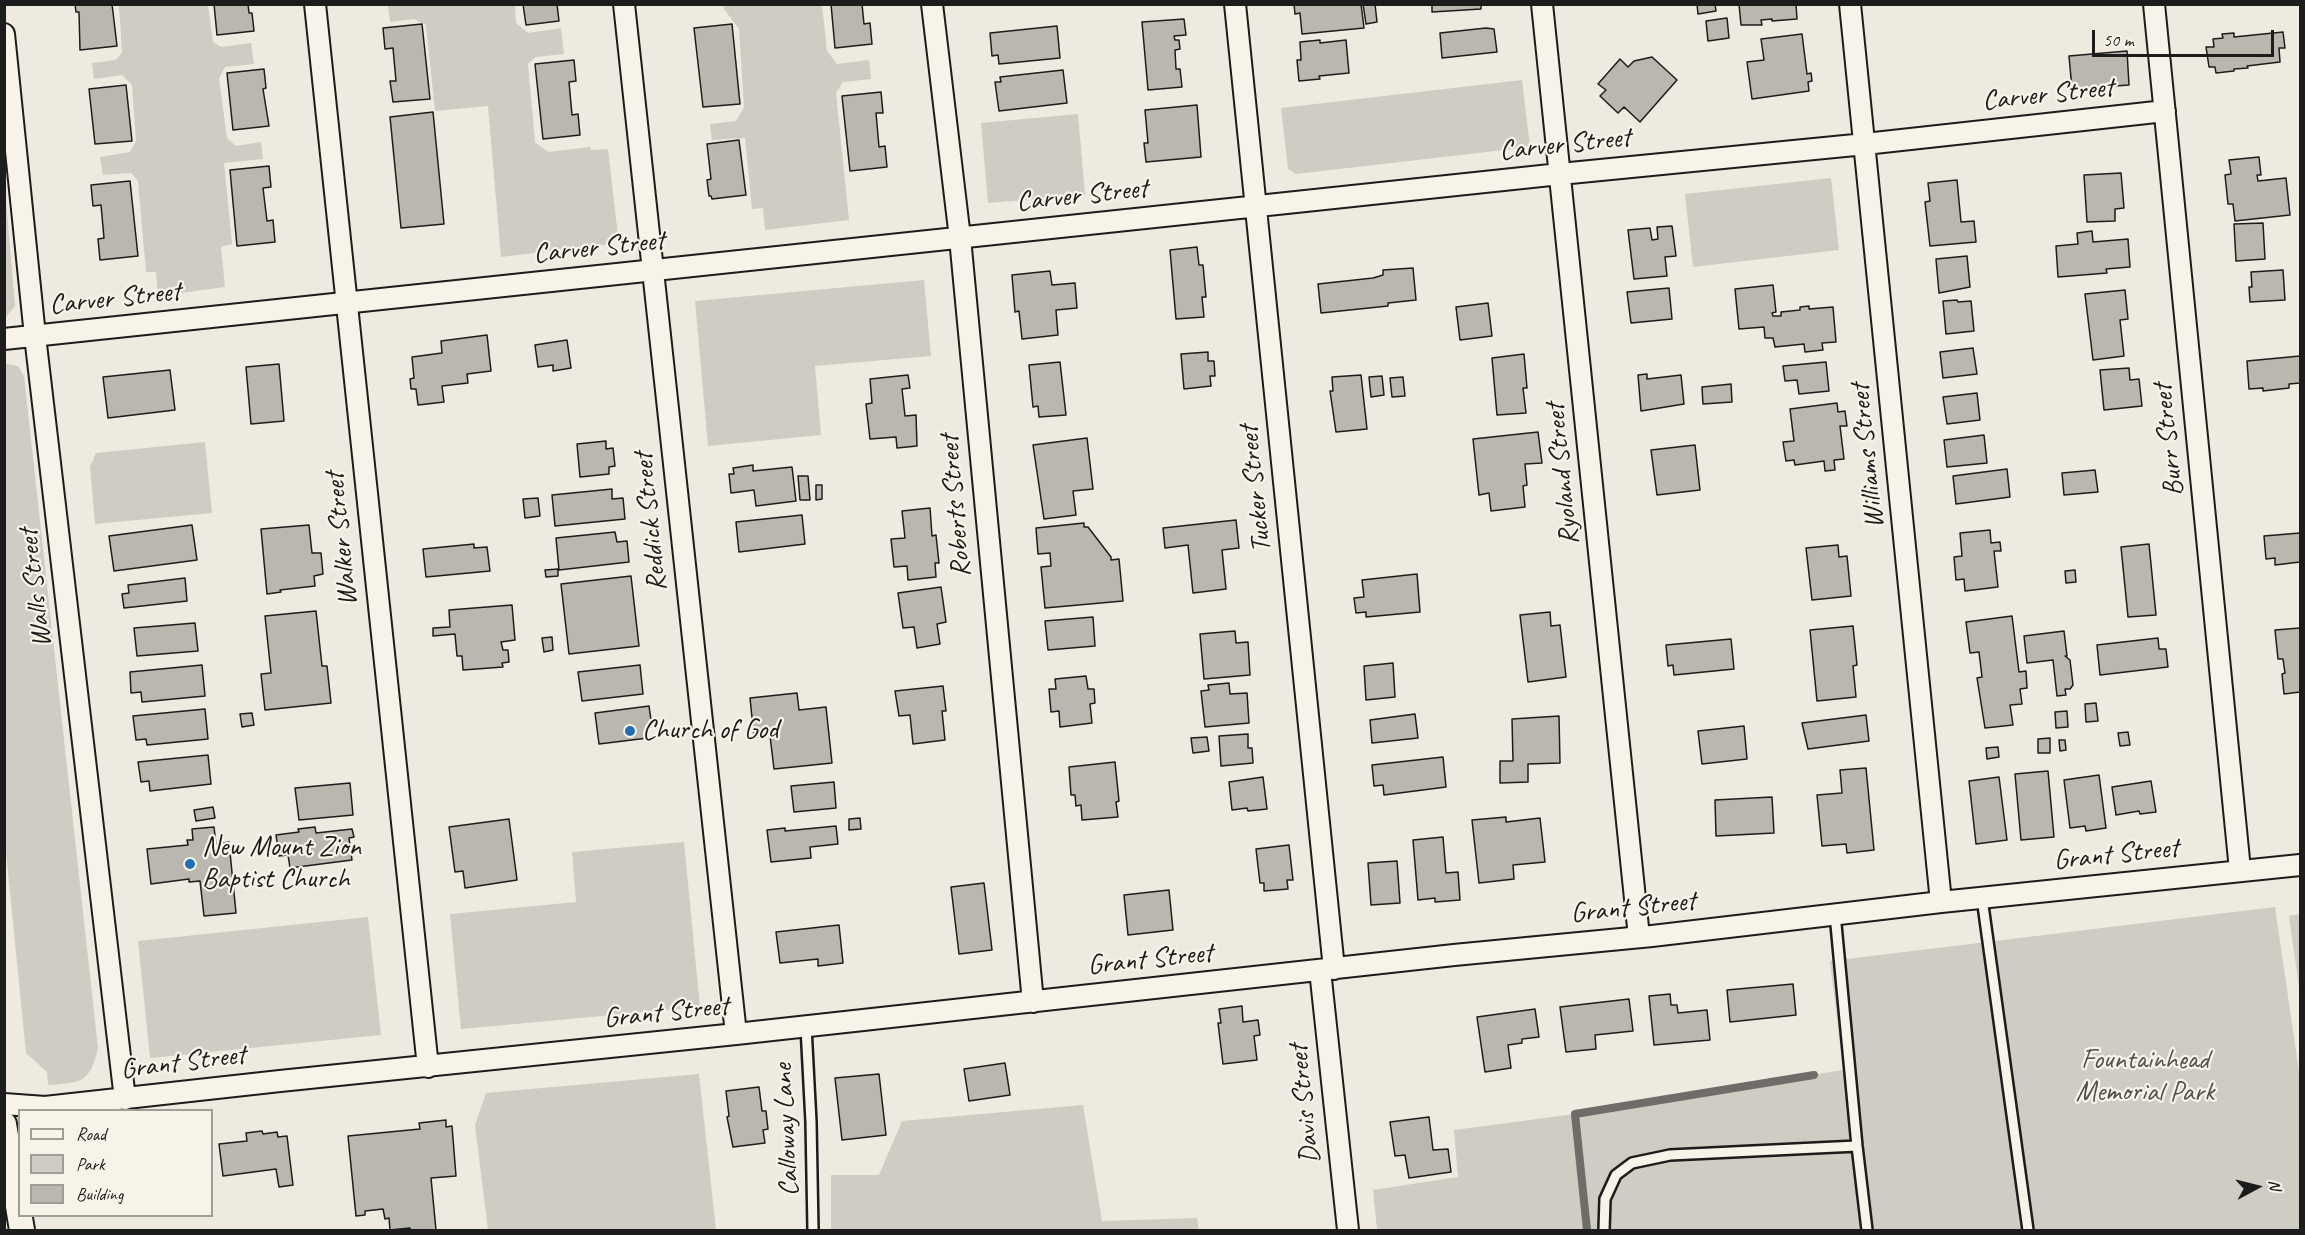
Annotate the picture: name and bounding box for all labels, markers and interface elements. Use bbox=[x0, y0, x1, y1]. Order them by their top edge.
scale bar bbox=[2095, 18, 2276, 56]
text: 50 m bbox=[2103, 29, 2134, 51]
street label: Carver Street bbox=[1981, 71, 2115, 119]
street label: Carver Street bbox=[1498, 121, 1632, 169]
street label: Carver Street bbox=[1015, 172, 1149, 220]
street label: Carver Street bbox=[532, 224, 666, 272]
street label: Carver Street bbox=[48, 275, 182, 323]
street label: Williams Street bbox=[1844, 382, 1892, 530]
street label: Burr Street bbox=[2146, 382, 2192, 498]
street label: Ryoland Street bbox=[1539, 402, 1587, 546]
street label: Tucker Street bbox=[1233, 424, 1279, 554]
street label: Roberts Street bbox=[933, 434, 979, 578]
street label: Reddick Street bbox=[627, 451, 675, 593]
street label: Walker Street bbox=[318, 470, 366, 608]
street label: Walls Street bbox=[12, 527, 60, 649]
place label: Church of God bbox=[642, 714, 778, 748]
marker: Church of God bbox=[623, 724, 637, 738]
place label: New Mount Zion Baptist Church bbox=[202, 831, 361, 897]
street label: Grant Street bbox=[2052, 832, 2180, 878]
marker: New Mount Zion Baptist Church bbox=[183, 857, 197, 871]
street label: Grant Street bbox=[1569, 885, 1697, 931]
street label: Grant Street bbox=[1086, 937, 1214, 983]
street label: Grant Street bbox=[602, 990, 730, 1036]
street label: Grant Street bbox=[119, 1039, 247, 1087]
street label: Davis Street bbox=[1282, 1043, 1328, 1165]
park label: Fountainhead Memorial Park bbox=[2076, 1044, 2214, 1110]
street label: Calloway Lane bbox=[767, 1063, 807, 1197]
legend bbox=[18, 1109, 213, 1217]
text: Road bbox=[76, 1123, 106, 1145]
text: Park bbox=[76, 1153, 105, 1175]
north arrow bbox=[2227, 1157, 2287, 1217]
text: N bbox=[2264, 1179, 2285, 1191]
text: Building bbox=[76, 1183, 123, 1205]

